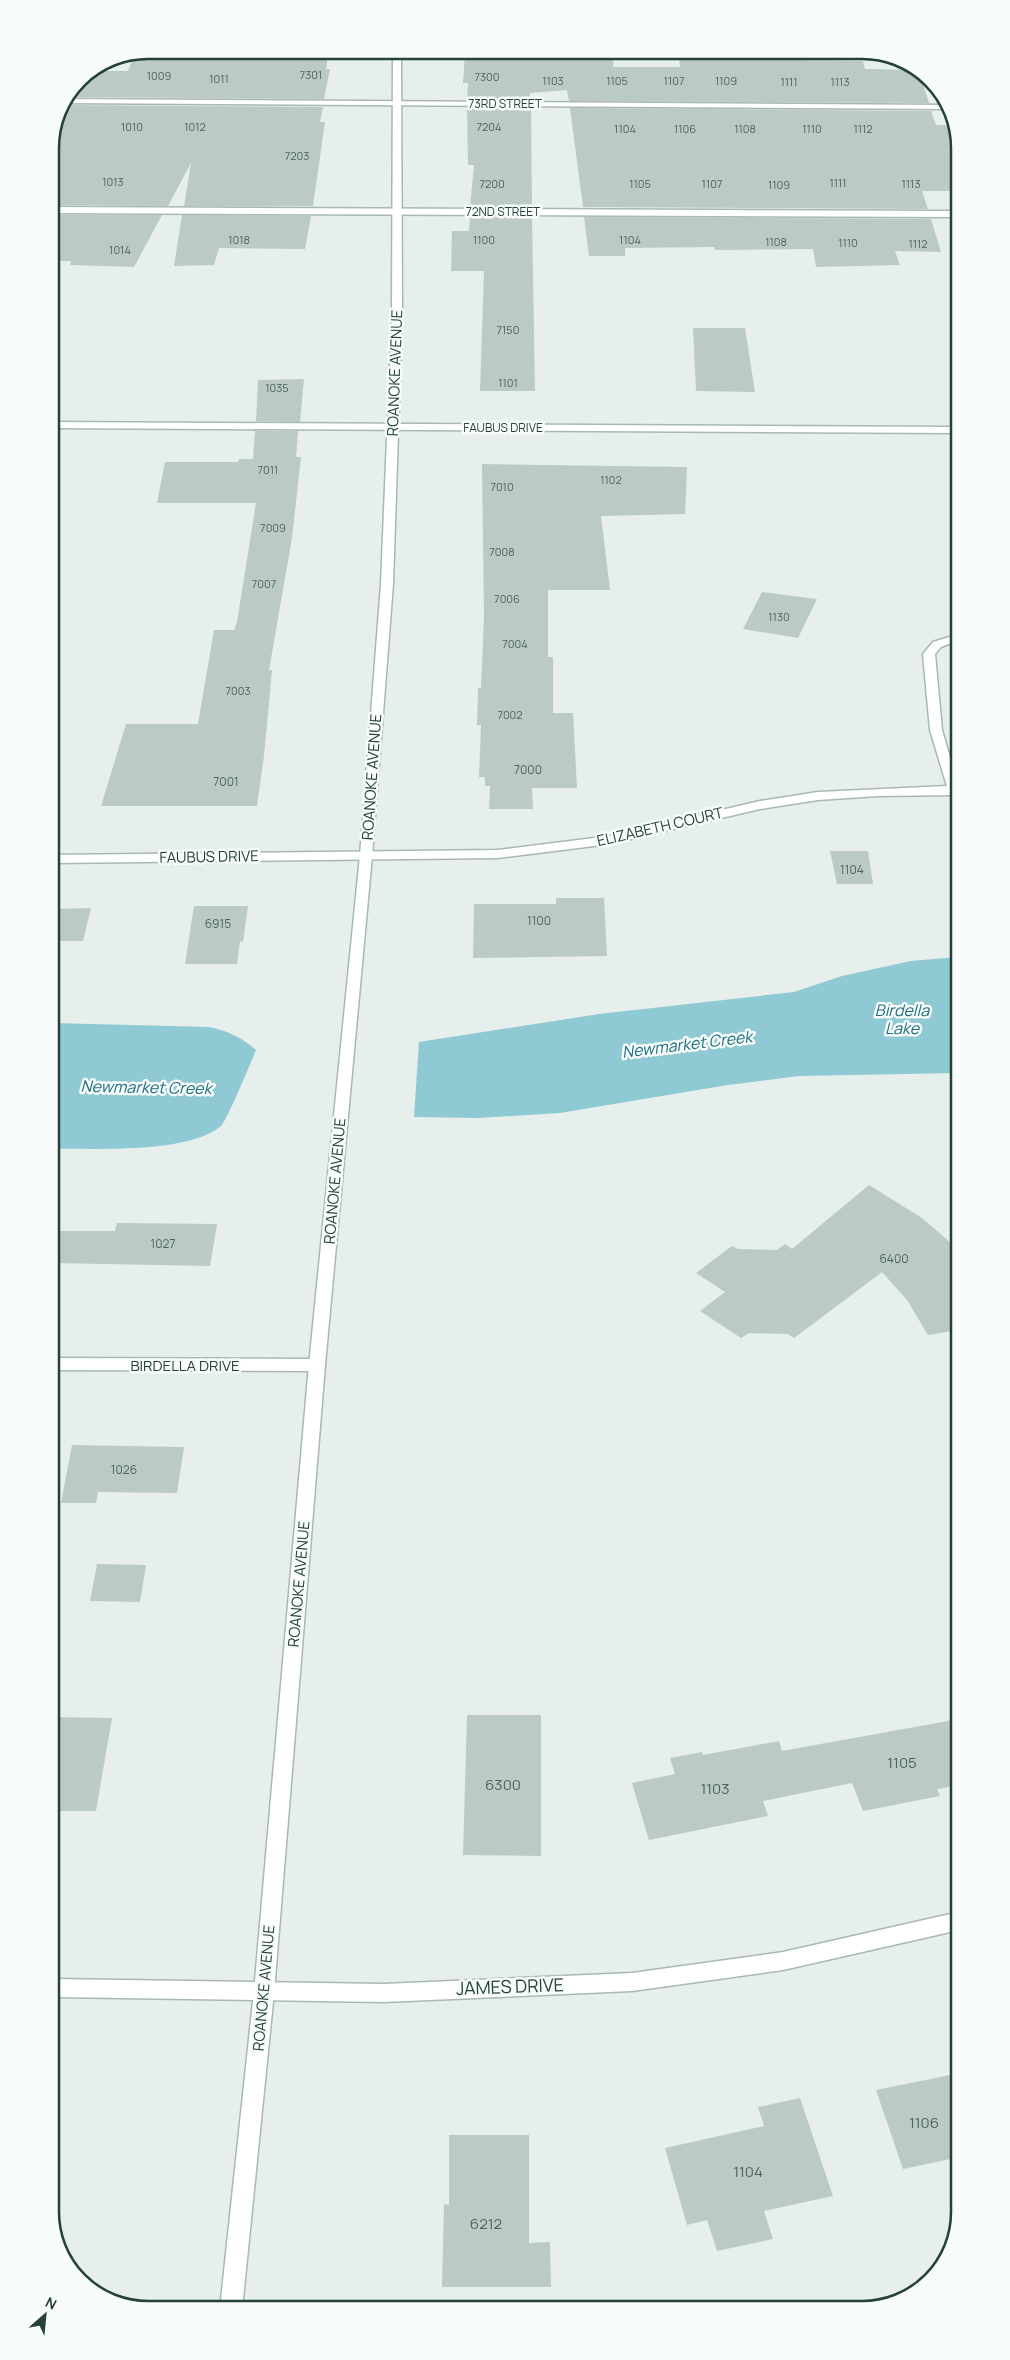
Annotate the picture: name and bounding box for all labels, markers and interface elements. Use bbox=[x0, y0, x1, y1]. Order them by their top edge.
house number: 7301 bbox=[300, 67, 322, 82]
house number: 1009 bbox=[147, 68, 171, 83]
house number: 7300 bbox=[474, 69, 500, 84]
house number: 1011 bbox=[209, 71, 229, 86]
house number: 1103 bbox=[542, 73, 564, 88]
house number: 1105 bbox=[606, 73, 628, 88]
house number: 1107 bbox=[664, 73, 684, 88]
house number: 1109 bbox=[715, 73, 737, 88]
house number: 1111 bbox=[780, 74, 798, 89]
house number: 1113 bbox=[831, 74, 849, 89]
street label: 73RD STREET bbox=[468, 95, 543, 112]
house number: 1010 bbox=[121, 119, 143, 134]
house number: 1012 bbox=[184, 119, 206, 134]
house number: 7204 bbox=[477, 119, 502, 134]
house number: 1104 bbox=[614, 121, 636, 136]
house number: 1106 bbox=[674, 121, 696, 136]
house number: 1108 bbox=[734, 121, 756, 136]
house number: 1110 bbox=[802, 121, 822, 136]
house number: 1112 bbox=[853, 121, 873, 136]
house number: 7203 bbox=[285, 148, 309, 163]
house number: 1013 bbox=[102, 174, 124, 189]
house number: 1111 bbox=[829, 175, 847, 190]
house number: 7200 bbox=[479, 176, 505, 191]
house number: 1105 bbox=[629, 176, 651, 191]
house number: 1107 bbox=[702, 176, 722, 191]
house number: 1113 bbox=[902, 176, 920, 191]
house number: 1109 bbox=[768, 177, 790, 192]
street label: 72ND STREET bbox=[466, 203, 541, 220]
house number: 1018 bbox=[228, 232, 250, 247]
house number: 1100 bbox=[473, 232, 495, 247]
house number: 1104 bbox=[619, 232, 641, 247]
house number: 1108 bbox=[765, 234, 787, 249]
house number: 1110 bbox=[838, 235, 858, 250]
house number: 1112 bbox=[908, 236, 928, 251]
house number: 1014 bbox=[109, 242, 131, 257]
street label: ROANOKE AVENUE bbox=[382, 309, 407, 437]
house number: 7150 bbox=[497, 322, 519, 337]
house number: 1101 bbox=[498, 375, 518, 390]
house number: 1035 bbox=[265, 380, 289, 395]
street label: FAUBUS DRIVE bbox=[463, 419, 543, 436]
house number: 7011 bbox=[258, 462, 278, 477]
house number: 1102 bbox=[600, 472, 622, 487]
house number: 7010 bbox=[490, 479, 514, 494]
house number: 7009 bbox=[260, 520, 286, 535]
house number: 7008 bbox=[489, 544, 515, 559]
house number: 7007 bbox=[252, 576, 276, 591]
house number: 7006 bbox=[494, 591, 520, 606]
house number: 1130 bbox=[768, 609, 790, 624]
house number: 7004 bbox=[502, 636, 528, 651]
house number: 7003 bbox=[225, 683, 251, 698]
house number: 7002 bbox=[497, 707, 523, 722]
street label: ROANOKE AVENUE bbox=[357, 713, 386, 841]
house number: 7000 bbox=[514, 761, 542, 778]
house number: 7001 bbox=[213, 773, 239, 790]
street label: ELIZABETH COURT bbox=[595, 802, 725, 851]
street label: FAUBUS DRIVE bbox=[159, 845, 259, 868]
house number: 1104 bbox=[840, 861, 864, 878]
house number: 1100 bbox=[527, 912, 551, 929]
house number: 6915 bbox=[205, 915, 231, 932]
water label: Birdella Lake bbox=[875, 999, 930, 1039]
water label: Newmarket Creek bbox=[621, 1025, 755, 1063]
water label: Newmarket Creek bbox=[80, 1075, 214, 1099]
street label: ROANOKE AVENUE bbox=[319, 1117, 350, 1245]
house number: 1027 bbox=[151, 1235, 175, 1252]
house number: 6400 bbox=[879, 1250, 909, 1267]
street label: BIRDELLA DRIVE bbox=[130, 1355, 240, 1376]
house number: 1026 bbox=[111, 1461, 137, 1478]
street label: ROANOKE AVENUE bbox=[283, 1520, 314, 1648]
house number: 1105 bbox=[887, 1752, 917, 1773]
house number: 6300 bbox=[485, 1774, 521, 1795]
house number: 1103 bbox=[700, 1778, 730, 1799]
street label: ROANOKE AVENUE bbox=[248, 1924, 279, 2052]
street label: JAMES DRIVE bbox=[456, 1972, 564, 2000]
house number: 1106 bbox=[909, 2112, 939, 2133]
house number: 1104 bbox=[733, 2161, 763, 2182]
house number: 6212 bbox=[470, 2213, 502, 2234]
north arrow bbox=[20, 2290, 70, 2340]
text: N bbox=[42, 2292, 60, 2314]

